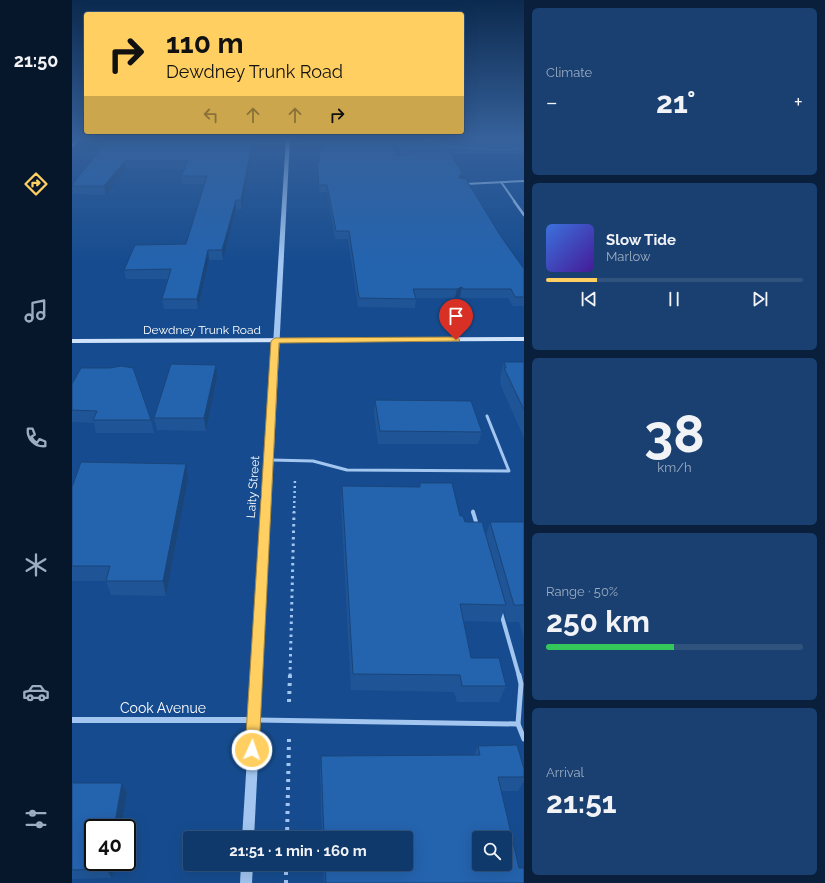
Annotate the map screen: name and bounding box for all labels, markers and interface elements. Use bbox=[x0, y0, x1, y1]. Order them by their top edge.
text: 110 m bbox=[166, 27, 244, 60]
icon: right bbox=[100, 28, 152, 80]
text: 21:50 bbox=[14, 50, 58, 71]
text: Dewdney Trunk Road bbox=[166, 61, 343, 82]
text: Climate bbox=[546, 65, 592, 80]
text: 21° bbox=[656, 85, 696, 120]
text: − bbox=[546, 89, 558, 115]
text: + bbox=[794, 89, 803, 115]
icon: left bbox=[200, 104, 222, 126]
icon: ahead bbox=[242, 104, 264, 126]
icon: ahead bbox=[284, 104, 306, 126]
icon: right bbox=[326, 104, 348, 126]
icon: directions bbox=[22, 170, 50, 198]
text: Slow Tide bbox=[606, 231, 676, 249]
text: Marlow bbox=[606, 249, 651, 264]
icon: previous bbox=[578, 288, 600, 310]
icon: pause bbox=[663, 288, 685, 310]
icon: next bbox=[749, 288, 771, 310]
icon: music bbox=[22, 297, 50, 325]
pin bbox=[439, 299, 473, 340]
icon: arrive bbox=[445, 305, 467, 327]
street label: Dewdney Trunk Road bbox=[143, 323, 261, 337]
text: 38 bbox=[644, 403, 705, 464]
icon: phone bbox=[22, 424, 50, 452]
street label: Laity Street bbox=[244, 455, 262, 519]
text: km/h bbox=[657, 460, 692, 475]
icon: climate bbox=[22, 551, 50, 579]
text: Range · 50% bbox=[546, 584, 618, 599]
text: 250 km bbox=[546, 604, 650, 639]
icon: car bbox=[22, 678, 50, 706]
street label: Cook Avenue bbox=[120, 700, 206, 716]
position arrow bbox=[231, 729, 273, 771]
text: Arrival bbox=[546, 765, 584, 780]
text: 21:51 bbox=[546, 785, 617, 820]
icon: filters bbox=[22, 805, 50, 833]
speed limit sign: 40 bbox=[84, 819, 136, 871]
map controls bbox=[472, 831, 512, 871]
button: search bbox=[472, 831, 512, 871]
text: 21:51 · 1 min · 160 m bbox=[229, 842, 367, 860]

